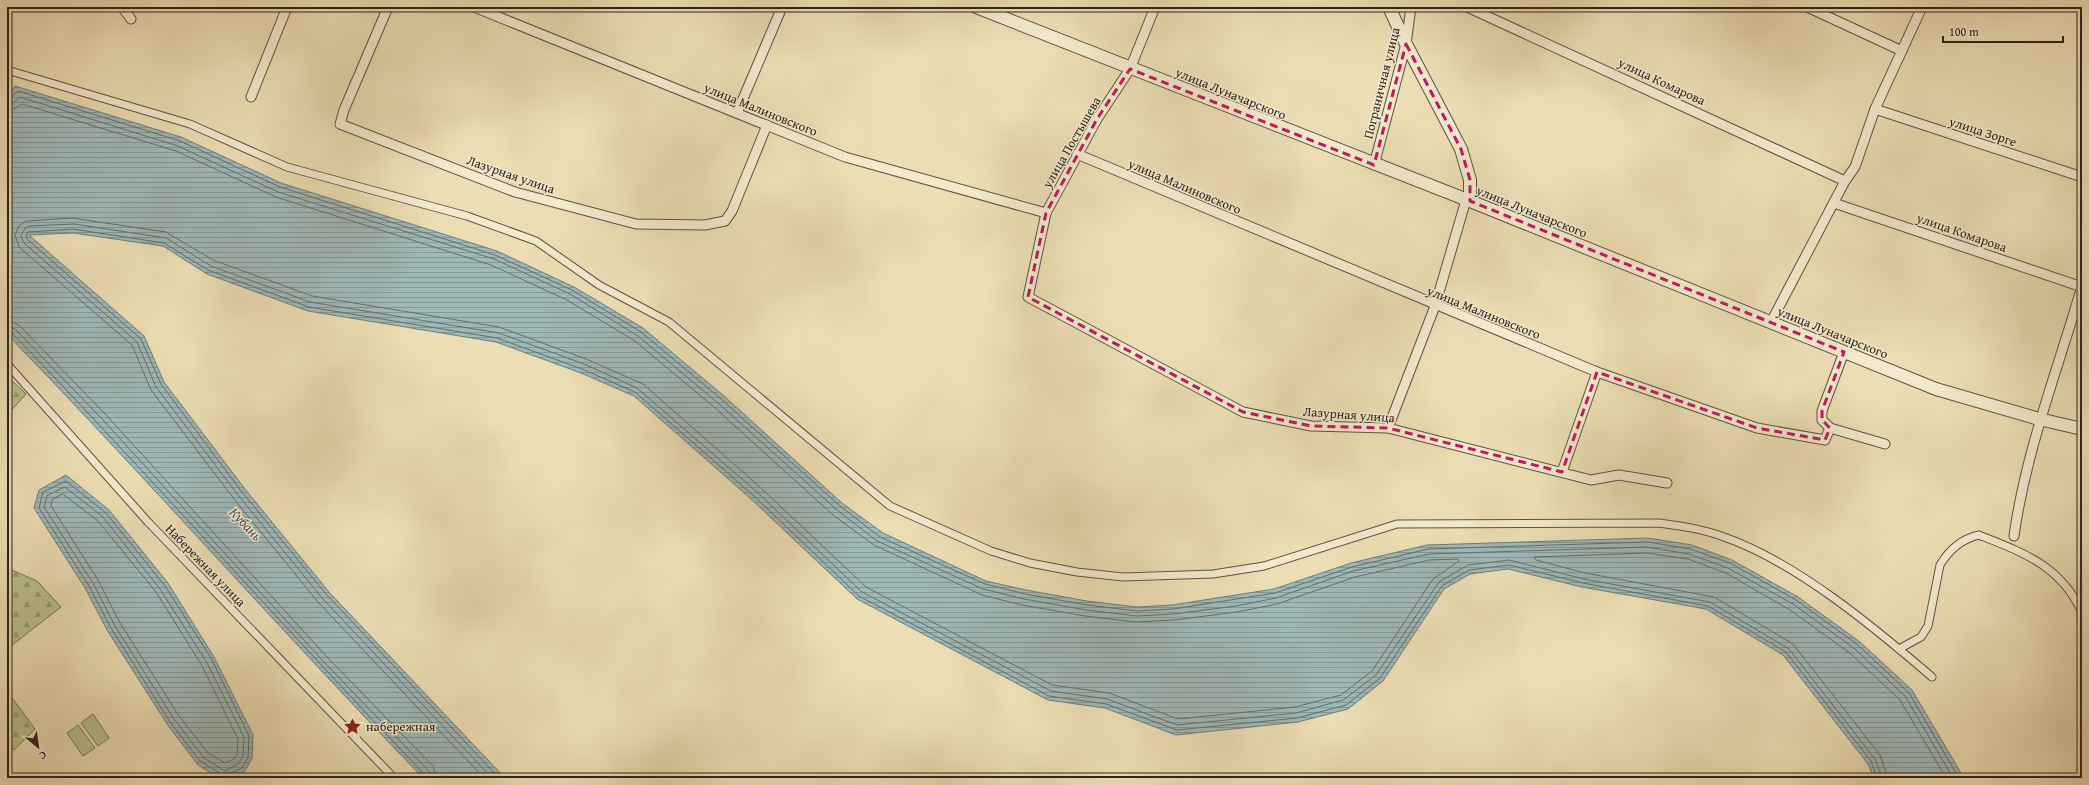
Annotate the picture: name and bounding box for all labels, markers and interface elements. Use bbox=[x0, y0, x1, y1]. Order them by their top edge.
scale bar bbox=[1943, 18, 2063, 44]
text: 100 m bbox=[1949, 23, 1979, 40]
street label: Пограничная улица bbox=[1358, 25, 1405, 141]
street label: улица Комарова bbox=[1614, 53, 1709, 110]
street label: улица Луначарского bbox=[1172, 62, 1289, 125]
street label: улица Малиновского bbox=[700, 78, 821, 141]
street label: улица Постышева bbox=[1037, 92, 1106, 192]
street label: улица Зорге bbox=[1946, 111, 2019, 151]
street label: Лазурная улица bbox=[464, 151, 558, 199]
street label: улица Малиновского bbox=[1124, 154, 1245, 219]
street label: улица Луначарского bbox=[1473, 180, 1590, 243]
street label: улица Комарова bbox=[1913, 208, 2010, 257]
street label: улица Малиновского bbox=[1423, 281, 1544, 344]
street label: улица Луначарского bbox=[1774, 301, 1891, 364]
street label: Лазурная улица bbox=[1302, 402, 1396, 427]
water label: Кубань bbox=[225, 503, 267, 545]
street label: Набережная улица bbox=[161, 520, 251, 612]
place icon: набережная bbox=[343, 716, 363, 736]
place label: набережная bbox=[366, 717, 436, 736]
north arrow bbox=[18, 727, 58, 767]
text: С bbox=[36, 747, 49, 764]

